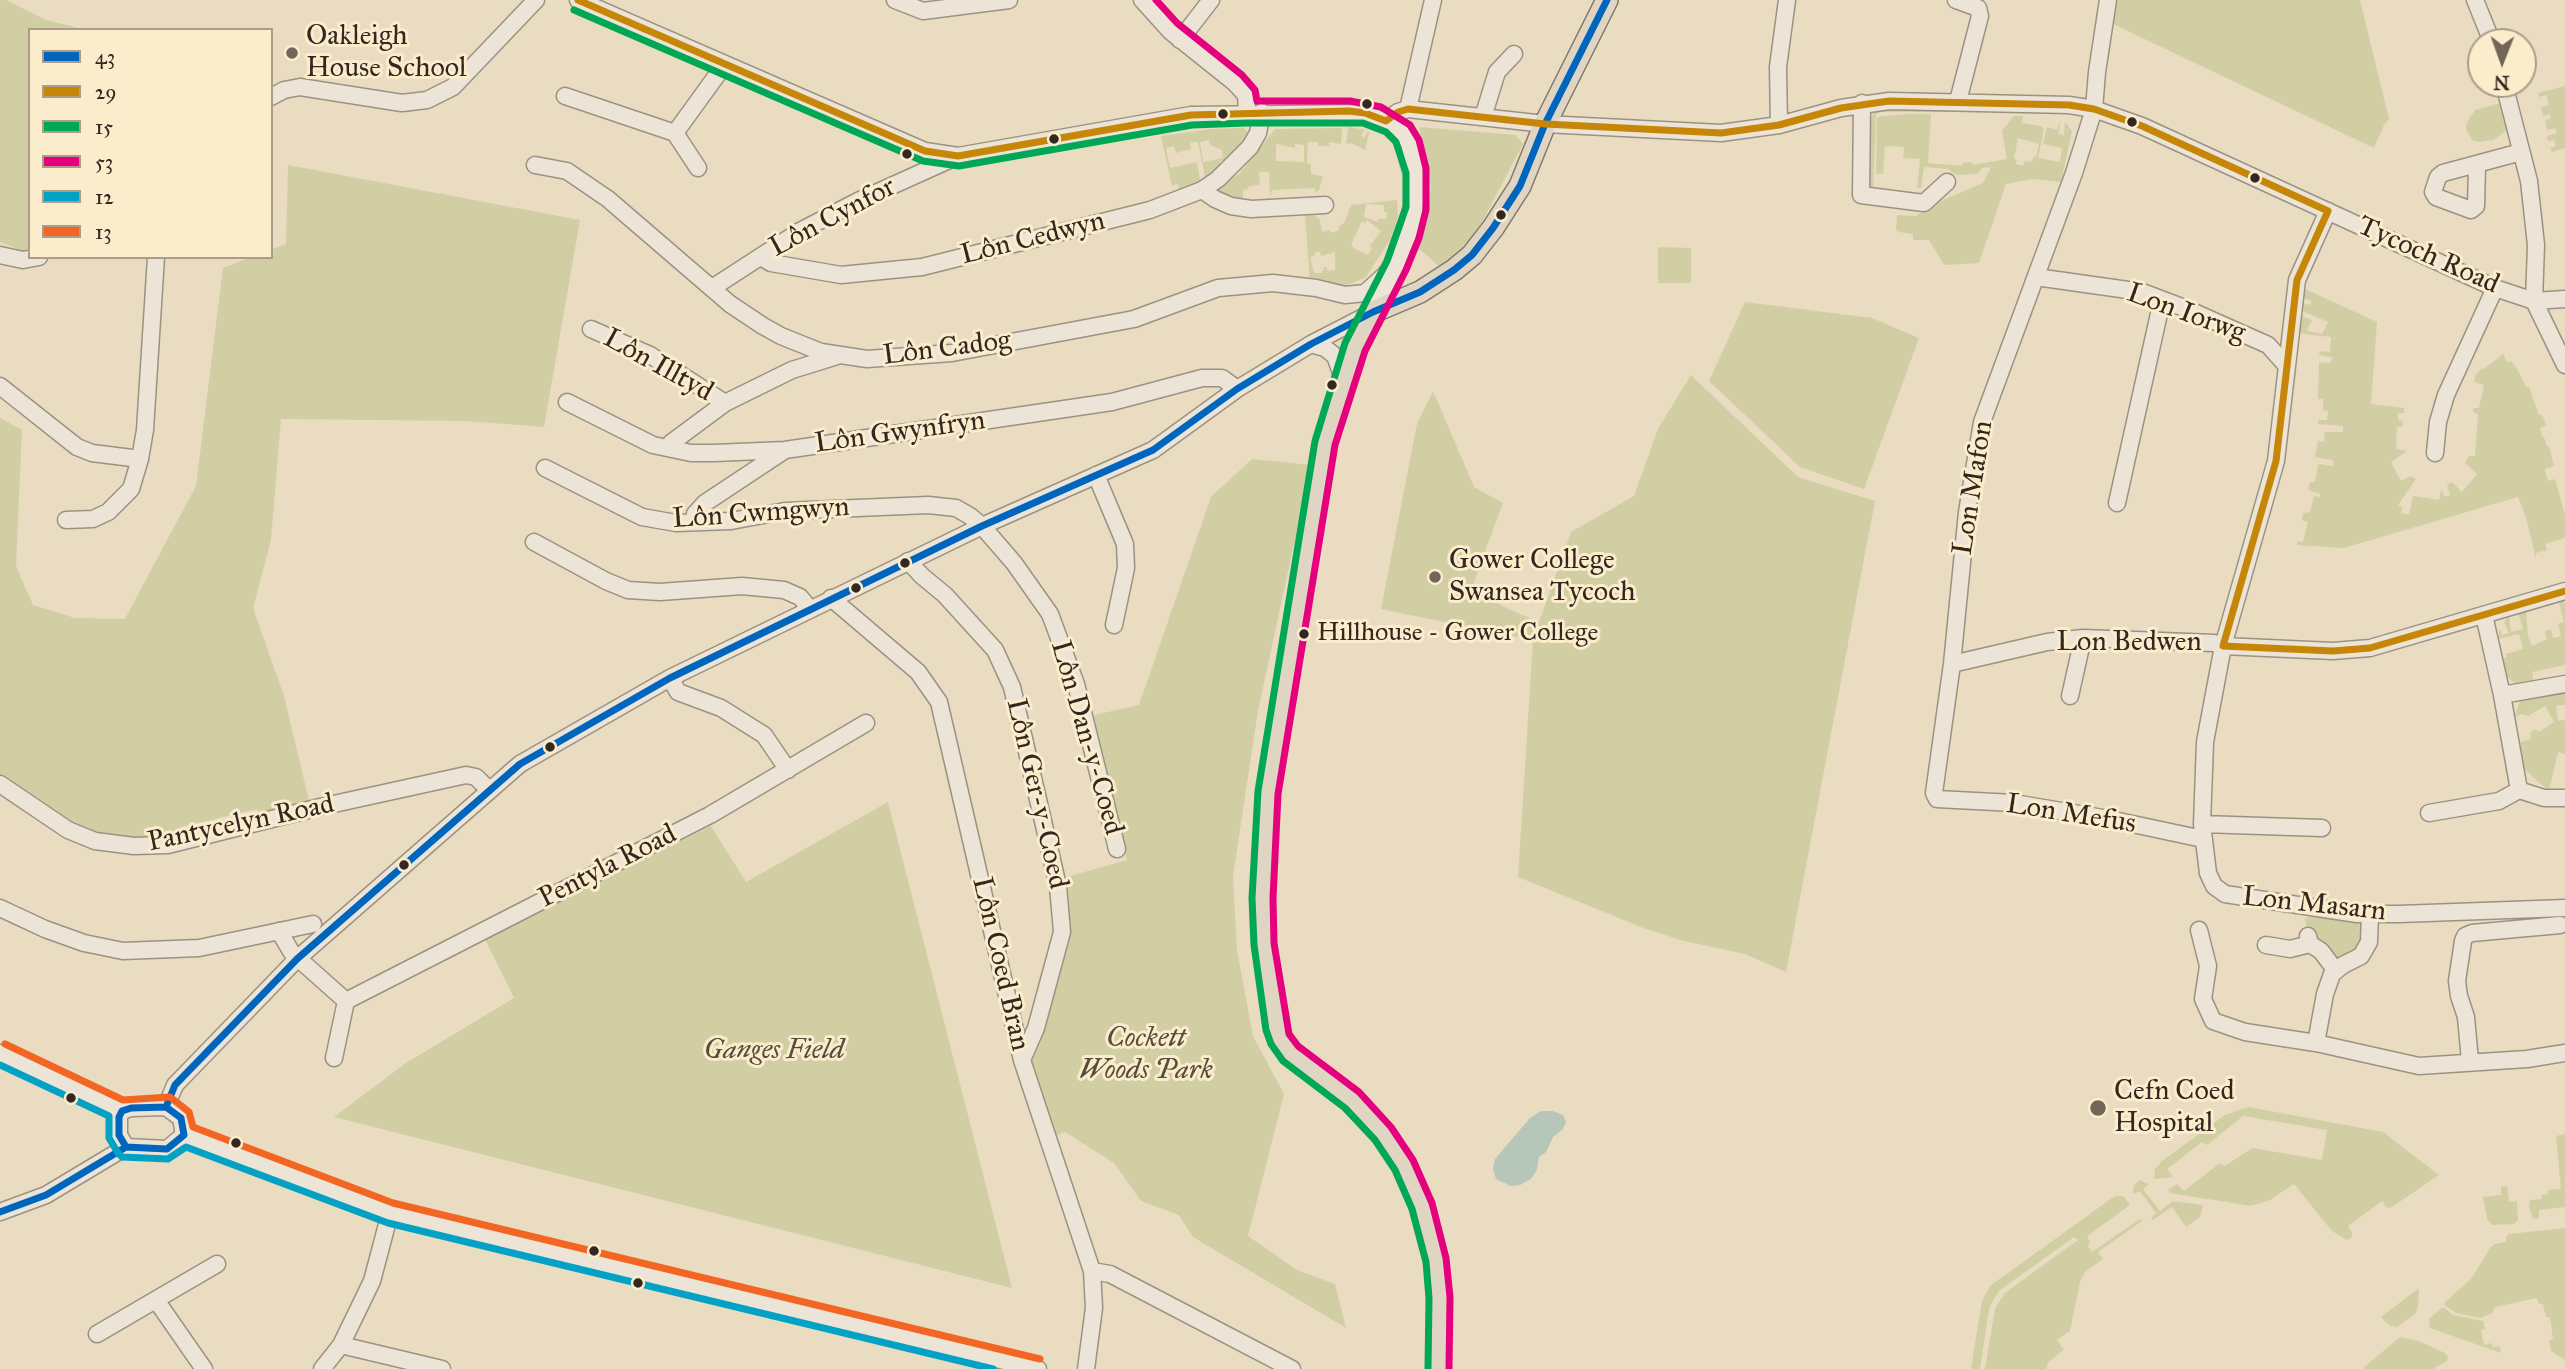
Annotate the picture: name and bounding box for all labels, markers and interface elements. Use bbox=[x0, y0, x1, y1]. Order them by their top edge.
place label: Oakleigh House School bbox=[306, 20, 466, 86]
legend bbox=[28, 28, 273, 259]
north arrow bbox=[2467, 28, 2537, 98]
text: 43 bbox=[95, 44, 115, 70]
marker: Oakleigh House School bbox=[284, 45, 300, 61]
text: N bbox=[2493, 71, 2510, 94]
text: 29 bbox=[95, 79, 117, 105]
unlabelled marker bbox=[1360, 97, 1374, 111]
unlabelled marker bbox=[1216, 107, 1230, 121]
text: 15 bbox=[95, 114, 113, 140]
unlabelled marker bbox=[2125, 115, 2139, 129]
unlabelled marker bbox=[1047, 132, 1061, 146]
unlabelled marker bbox=[900, 147, 914, 161]
text: 53 bbox=[95, 149, 113, 175]
street label: Lôn Cynfor bbox=[764, 171, 902, 265]
unlabelled marker bbox=[2248, 171, 2262, 185]
text: 12 bbox=[95, 184, 114, 210]
street label: Lôn Cedwyn bbox=[957, 205, 1109, 273]
unlabelled marker bbox=[1494, 208, 1508, 222]
street label: Tycoch Road bbox=[2352, 210, 2504, 302]
text: 13 bbox=[95, 219, 112, 245]
street label: Lon Iorwg bbox=[2122, 277, 2250, 351]
street label: Lôn Illtyd bbox=[597, 322, 719, 410]
street label: Lôn Cadog bbox=[881, 324, 1013, 374]
unlabelled marker bbox=[1325, 378, 1339, 392]
street label: Lôn Gwynfryn bbox=[813, 404, 987, 462]
street label: Lon Mafon bbox=[1947, 418, 2001, 558]
street label: Lôn Cwmgwyn bbox=[671, 491, 851, 537]
place label: Gower College Swansea Tycoch bbox=[1449, 544, 1636, 610]
unlabelled marker bbox=[898, 556, 912, 570]
marker: Gower College Swansea Tycoch bbox=[1427, 569, 1443, 585]
unlabelled marker bbox=[849, 581, 863, 595]
place label: Hillhouse - Gower College bbox=[1317, 618, 1598, 650]
street label: Lon Bedwen bbox=[2056, 626, 2202, 660]
marker: Hillhouse - Gower College bbox=[1297, 627, 1311, 641]
street label: Lôn Dan-y-Coed bbox=[1042, 637, 1130, 839]
street label: Lôn Ger-y-Coed bbox=[998, 696, 1074, 892]
unlabelled marker bbox=[543, 740, 557, 754]
street label: Pantycelyn Road bbox=[145, 788, 337, 860]
street label: Lon Mefus bbox=[2004, 788, 2138, 842]
street label: Pentyla Road bbox=[534, 818, 682, 916]
unlabelled marker bbox=[397, 858, 411, 872]
street label: Lôn Coed Bran bbox=[964, 874, 1036, 1054]
street label: Lon Masarn bbox=[2240, 881, 2388, 929]
park label: Cockett Woods Park bbox=[1079, 1022, 1213, 1088]
park label: Ganges Field bbox=[704, 1034, 844, 1068]
place label: Cefn Coed Hospital bbox=[2114, 1075, 2235, 1141]
unlabelled marker bbox=[64, 1091, 78, 1105]
marker: Cefn Coed Hospital bbox=[2088, 1098, 2108, 1118]
unlabelled marker bbox=[229, 1136, 243, 1150]
unlabelled marker bbox=[587, 1244, 601, 1258]
unlabelled marker bbox=[631, 1276, 645, 1290]

